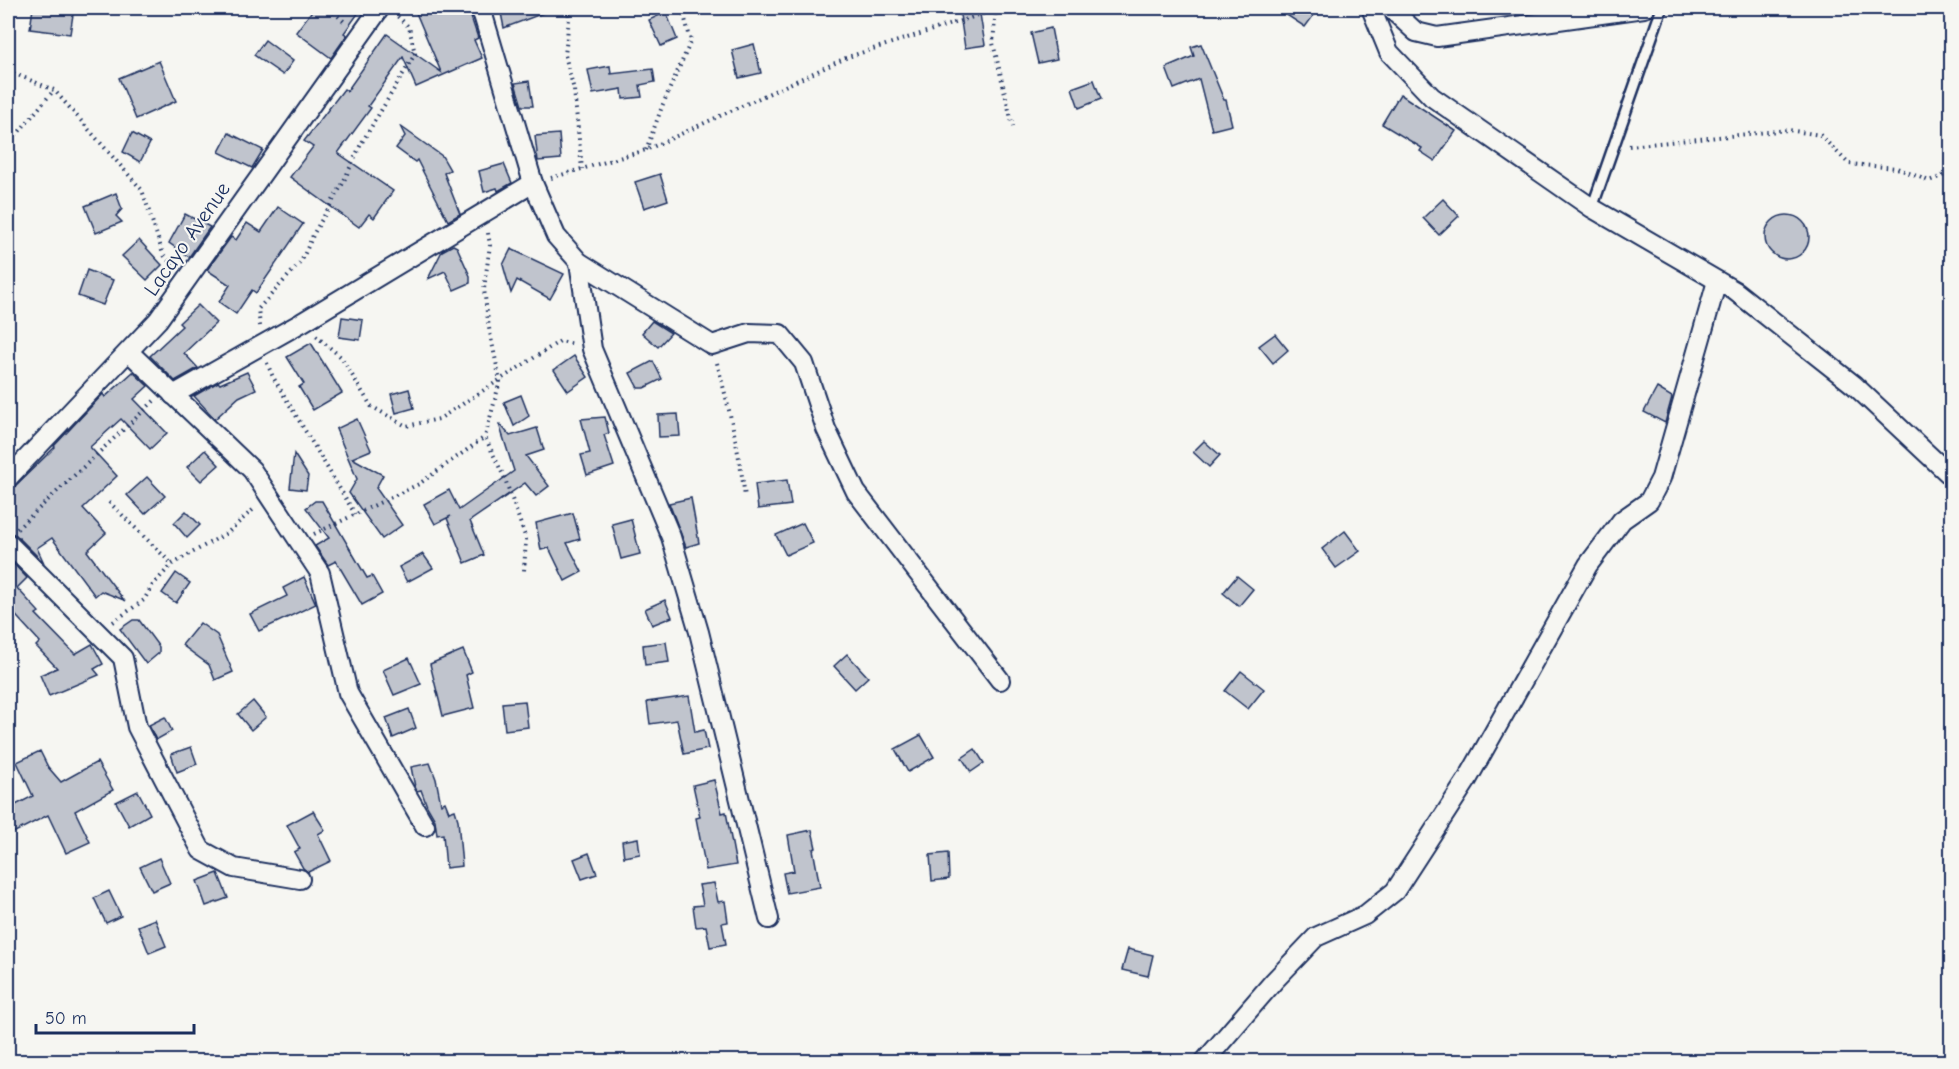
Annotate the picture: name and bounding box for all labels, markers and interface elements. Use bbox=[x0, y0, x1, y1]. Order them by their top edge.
street label: Lacayo Avenue bbox=[139, 178, 235, 300]
scale bar bbox=[36, 997, 194, 1035]
text: 50 m bbox=[45, 1008, 87, 1029]

